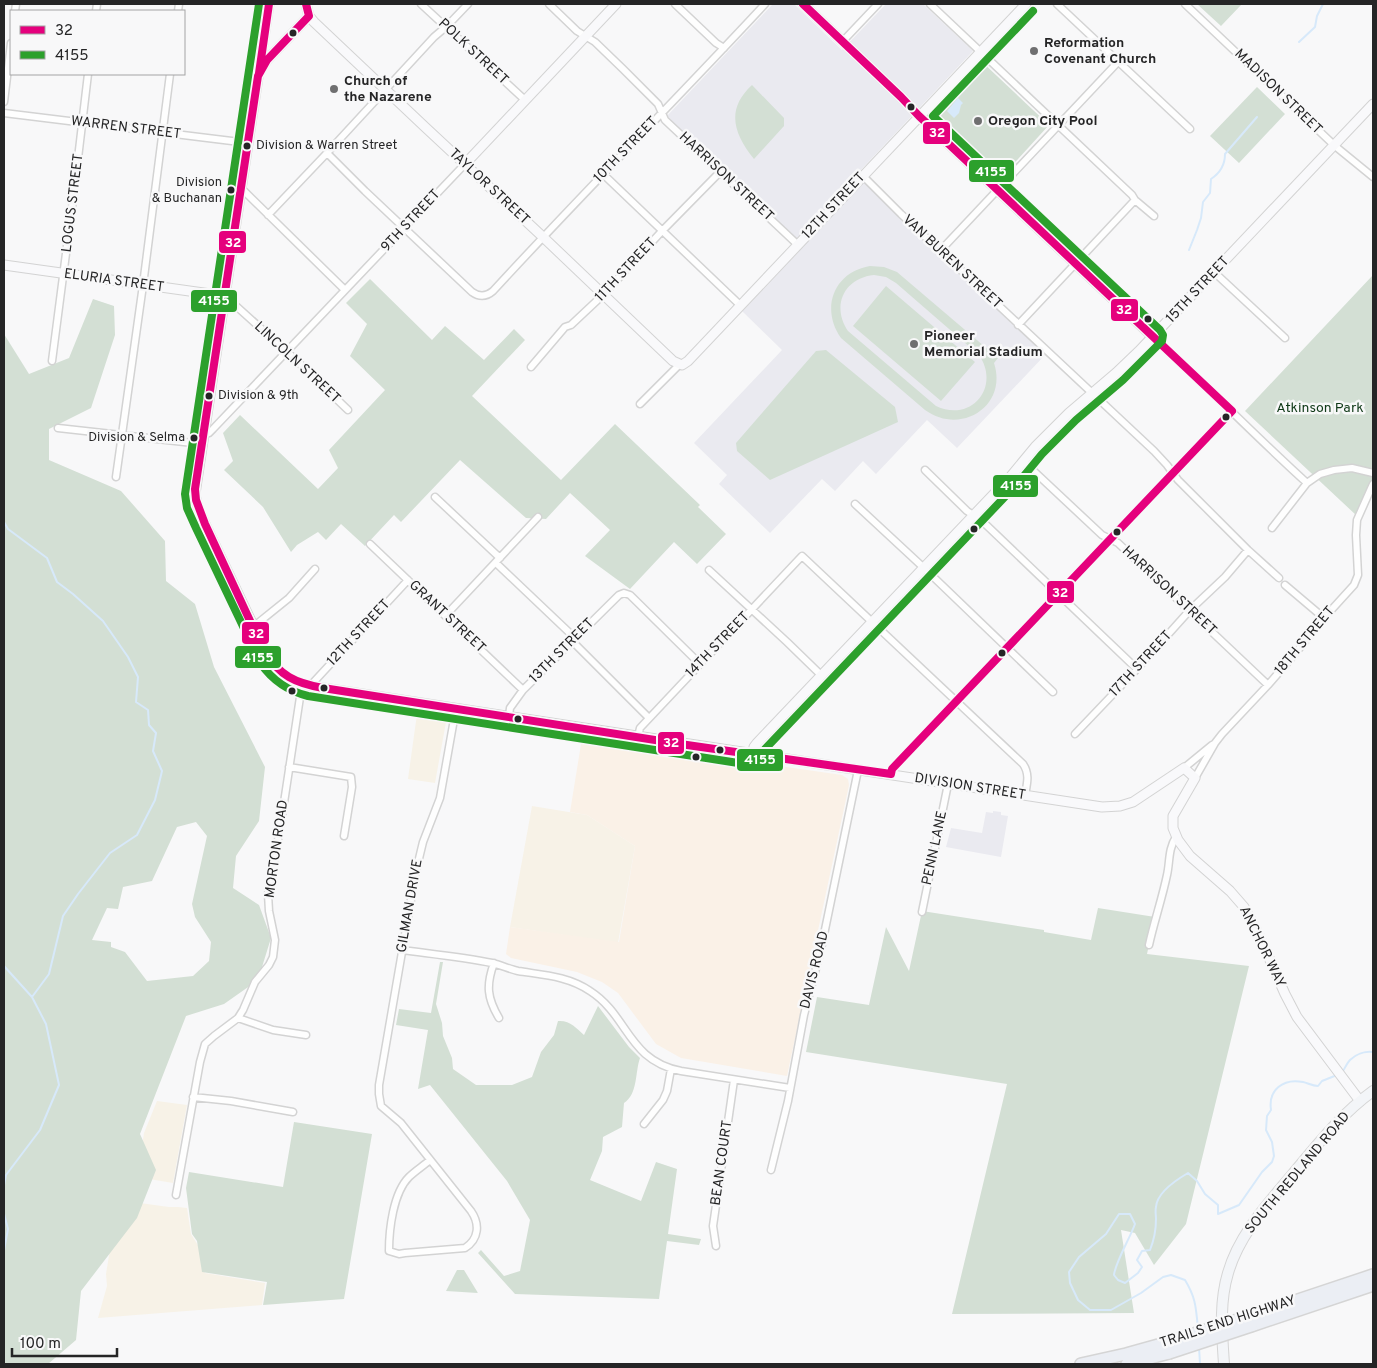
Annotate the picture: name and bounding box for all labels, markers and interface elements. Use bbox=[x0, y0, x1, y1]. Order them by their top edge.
legend bbox=[10, 10, 185, 75]
street label: POLK STREET bbox=[434, 15, 512, 89]
text: 32 bbox=[55, 22, 73, 41]
unlabelled marker bbox=[288, 28, 298, 38]
place label: Reformation Covenant Church bbox=[1044, 35, 1156, 68]
marker: Reformation Covenant Church bbox=[1028, 45, 1040, 57]
street label: MADISON STREET bbox=[1230, 46, 1326, 138]
text: 4155 bbox=[55, 47, 89, 66]
place label: Church of the Nazarene bbox=[344, 73, 432, 106]
marker: Church of the Nazarene bbox=[328, 83, 340, 95]
unlabelled marker bbox=[906, 102, 916, 112]
street label: WARREN STREET bbox=[70, 113, 182, 143]
street label: 10TH STREET bbox=[590, 113, 662, 187]
place label: Oregon City Pool bbox=[988, 113, 1098, 130]
marker: Oregon City Pool bbox=[972, 115, 984, 127]
line badge: 32 bbox=[922, 121, 951, 145]
text: 32 bbox=[929, 125, 945, 142]
street label: HARRISON STREET bbox=[675, 129, 777, 225]
place label: Division & Warren Street bbox=[256, 138, 397, 154]
marker: Division & Warren Street bbox=[242, 141, 252, 151]
street label: TAYLOR STREET bbox=[445, 145, 533, 229]
street label: LOGUS STREET bbox=[59, 153, 87, 253]
line badge: 4155 bbox=[968, 159, 1015, 183]
text: 4155 bbox=[975, 164, 1007, 181]
street label: 12TH STREET bbox=[799, 169, 869, 243]
place label: Division & Buchanan bbox=[152, 175, 222, 207]
marker: Division & Buchanan bbox=[226, 185, 236, 195]
street label: 9TH STREET bbox=[378, 186, 444, 256]
street label: VAN BUREN STREET bbox=[899, 211, 1005, 313]
line badge: 32 bbox=[218, 230, 247, 254]
street label: 11TH STREET bbox=[592, 234, 660, 306]
text: 32 bbox=[225, 235, 241, 252]
street label: 15TH STREET bbox=[1163, 253, 1233, 327]
street label: ELURIA STREET bbox=[63, 266, 165, 296]
line badge: 4155 bbox=[190, 289, 238, 313]
text: 4155 bbox=[198, 293, 230, 310]
line badge: 32 bbox=[1110, 298, 1139, 322]
text: 32 bbox=[1116, 302, 1132, 319]
unlabelled marker bbox=[1143, 314, 1153, 324]
street label: LINCOLN STREET bbox=[250, 319, 344, 407]
place label: Pioneer Memorial Stadium bbox=[924, 328, 1043, 361]
marker: Pioneer Memorial Stadium bbox=[908, 338, 920, 350]
place label: Division & 9th bbox=[218, 388, 299, 404]
marker: Division & 9th bbox=[204, 391, 214, 401]
park label: Atkinson Park bbox=[1276, 400, 1364, 417]
unlabelled marker bbox=[1221, 412, 1231, 422]
place label: Division & Selma bbox=[88, 430, 185, 446]
marker: Division & Selma bbox=[189, 433, 199, 443]
line badge: 4155 bbox=[992, 474, 1039, 498]
text: 4155 bbox=[1000, 478, 1032, 495]
unlabelled marker bbox=[969, 524, 979, 534]
unlabelled marker bbox=[1112, 527, 1122, 537]
street label: HARRISON STREET bbox=[1118, 543, 1220, 639]
street label: GRANT STREET bbox=[405, 577, 489, 657]
line badge: 32 bbox=[1046, 580, 1075, 604]
text: 32 bbox=[1052, 585, 1068, 602]
street label: 12TH STREET bbox=[324, 596, 394, 670]
street label: 18TH STREET bbox=[1271, 603, 1339, 679]
street label: 14TH STREET bbox=[682, 609, 754, 681]
street label: 13TH STREET bbox=[526, 615, 598, 687]
line badge: 32 bbox=[241, 621, 270, 645]
text: 32 bbox=[248, 626, 264, 643]
street label: 17TH STREET bbox=[1106, 627, 1176, 701]
line badge: 4155 bbox=[234, 645, 282, 669]
unlabelled marker bbox=[997, 648, 1007, 658]
text: 4155 bbox=[242, 650, 274, 667]
unlabelled marker bbox=[319, 683, 329, 693]
unlabelled marker bbox=[287, 686, 297, 696]
unlabelled marker bbox=[513, 714, 523, 724]
line badge: 32 bbox=[657, 731, 685, 755]
text: 32 bbox=[663, 735, 679, 752]
unlabelled marker bbox=[715, 745, 725, 755]
line badge: 4155 bbox=[736, 748, 784, 772]
unlabelled marker bbox=[691, 752, 701, 762]
text: 4155 bbox=[744, 752, 776, 769]
street label: DIVISION STREET bbox=[913, 770, 1027, 804]
street label: MORTON ROAD bbox=[262, 799, 292, 899]
street label: PENN LANE bbox=[919, 809, 951, 887]
street label: GILMAN DRIVE bbox=[393, 858, 427, 954]
street label: ANCHOR WAY bbox=[1235, 903, 1289, 991]
street label: DAVIS ROAD bbox=[797, 929, 833, 1011]
street label: SOUTH REDLAND ROAD bbox=[1242, 1108, 1354, 1238]
street label: BEAN COURT bbox=[708, 1119, 736, 1207]
street label: TRAILS END HIGHWAY bbox=[1158, 1292, 1298, 1352]
scale bar bbox=[12, 1326, 118, 1358]
text: 100 m bbox=[20, 1335, 61, 1354]

